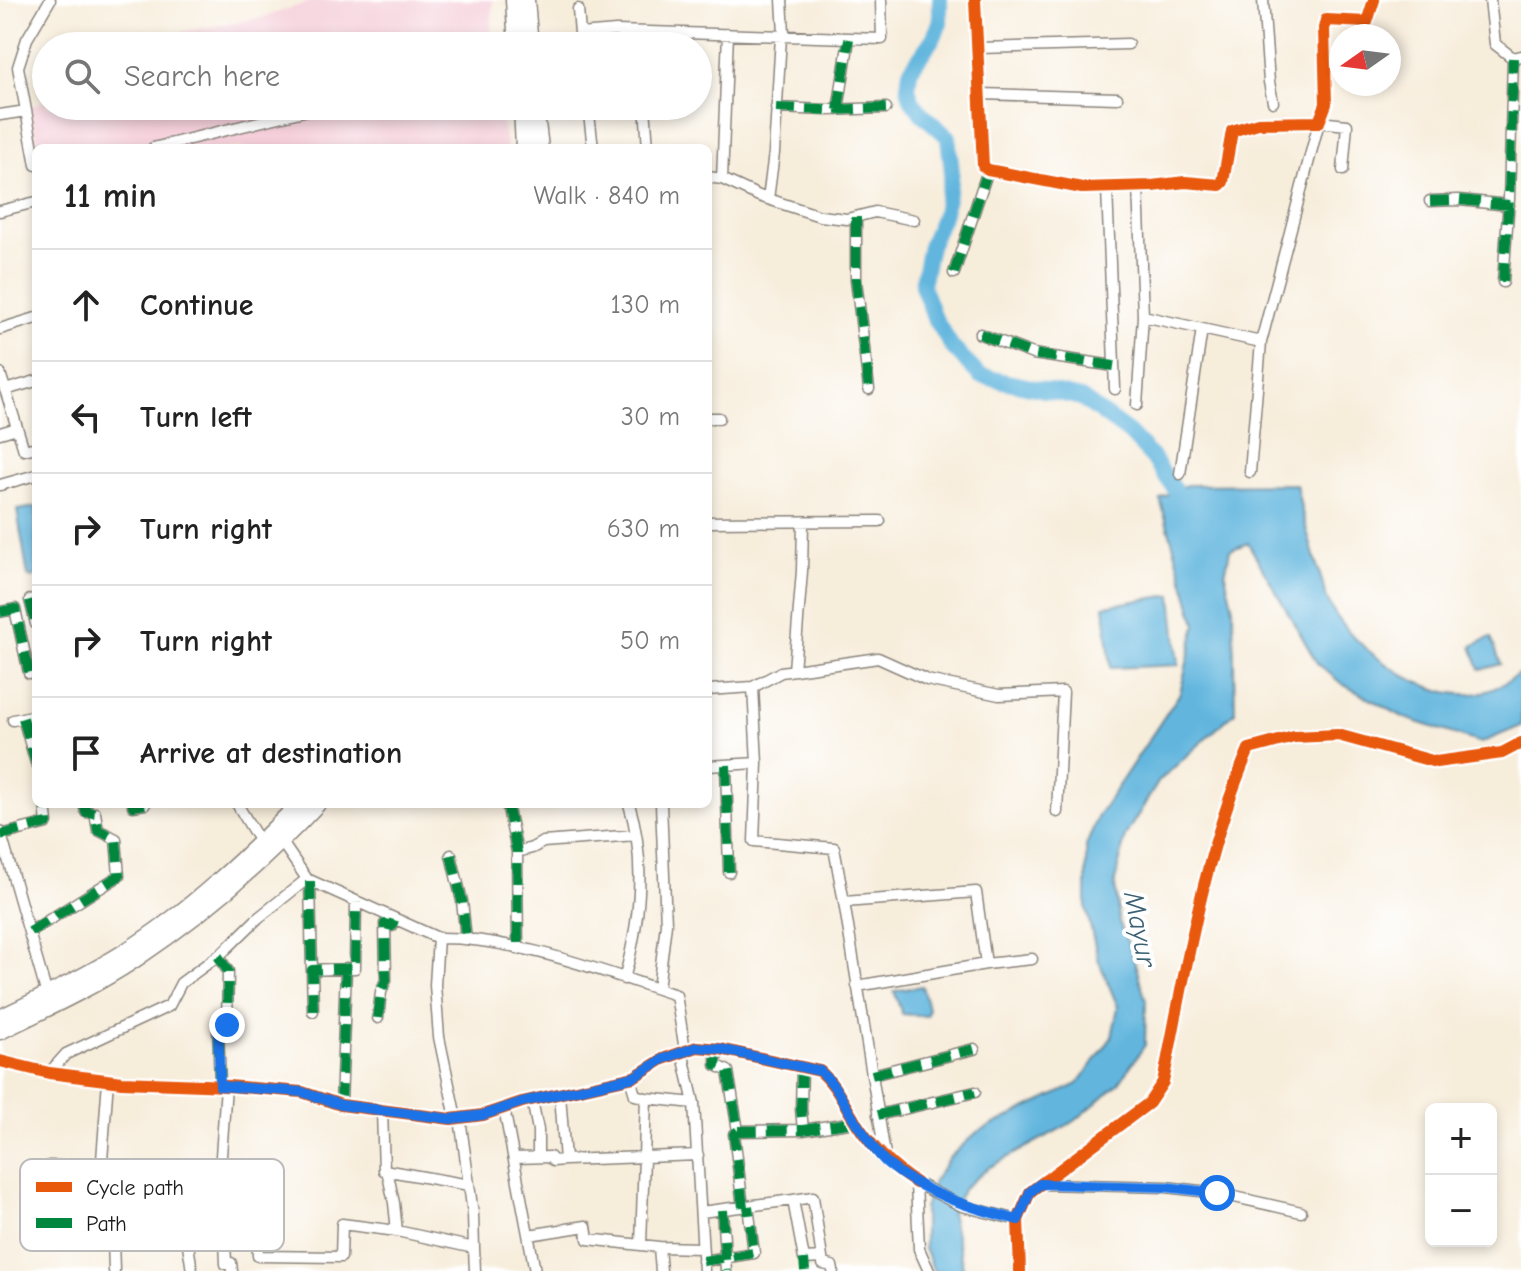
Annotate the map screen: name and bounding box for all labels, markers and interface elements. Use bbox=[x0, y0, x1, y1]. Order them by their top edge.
north arrow bbox=[1329, 24, 1401, 96]
search box bbox=[32, 32, 712, 120]
icon: search bbox=[60, 54, 104, 98]
text: Search here bbox=[124, 59, 280, 94]
text: 11 min bbox=[64, 176, 157, 216]
text: Walk · 840 m bbox=[534, 181, 680, 211]
icon: ahead bbox=[64, 283, 108, 327]
text: Continue bbox=[140, 288, 254, 323]
text: 130 m bbox=[611, 290, 680, 320]
icon: left bbox=[64, 395, 108, 439]
text: Turn left bbox=[140, 400, 252, 435]
text: 30 m bbox=[621, 402, 680, 432]
icon: right bbox=[64, 507, 108, 551]
text: Turn right bbox=[140, 512, 272, 547]
text: 630 m bbox=[607, 514, 680, 544]
icon: right bbox=[64, 619, 108, 663]
text: Turn right bbox=[140, 624, 272, 659]
text: 50 m bbox=[620, 626, 680, 656]
icon: arrive bbox=[64, 731, 108, 775]
text: Arrive at destination bbox=[140, 736, 402, 771]
water label: Mayur bbox=[1117, 888, 1163, 972]
route end bbox=[209, 1007, 245, 1043]
map controls bbox=[1425, 1103, 1497, 1247]
button: + bbox=[1425, 1103, 1497, 1175]
legend bbox=[20, 1159, 284, 1251]
text: Cycle path bbox=[86, 1175, 184, 1201]
route start bbox=[1199, 1175, 1235, 1211]
button: − bbox=[1425, 1175, 1497, 1247]
text: Path bbox=[86, 1211, 127, 1237]

